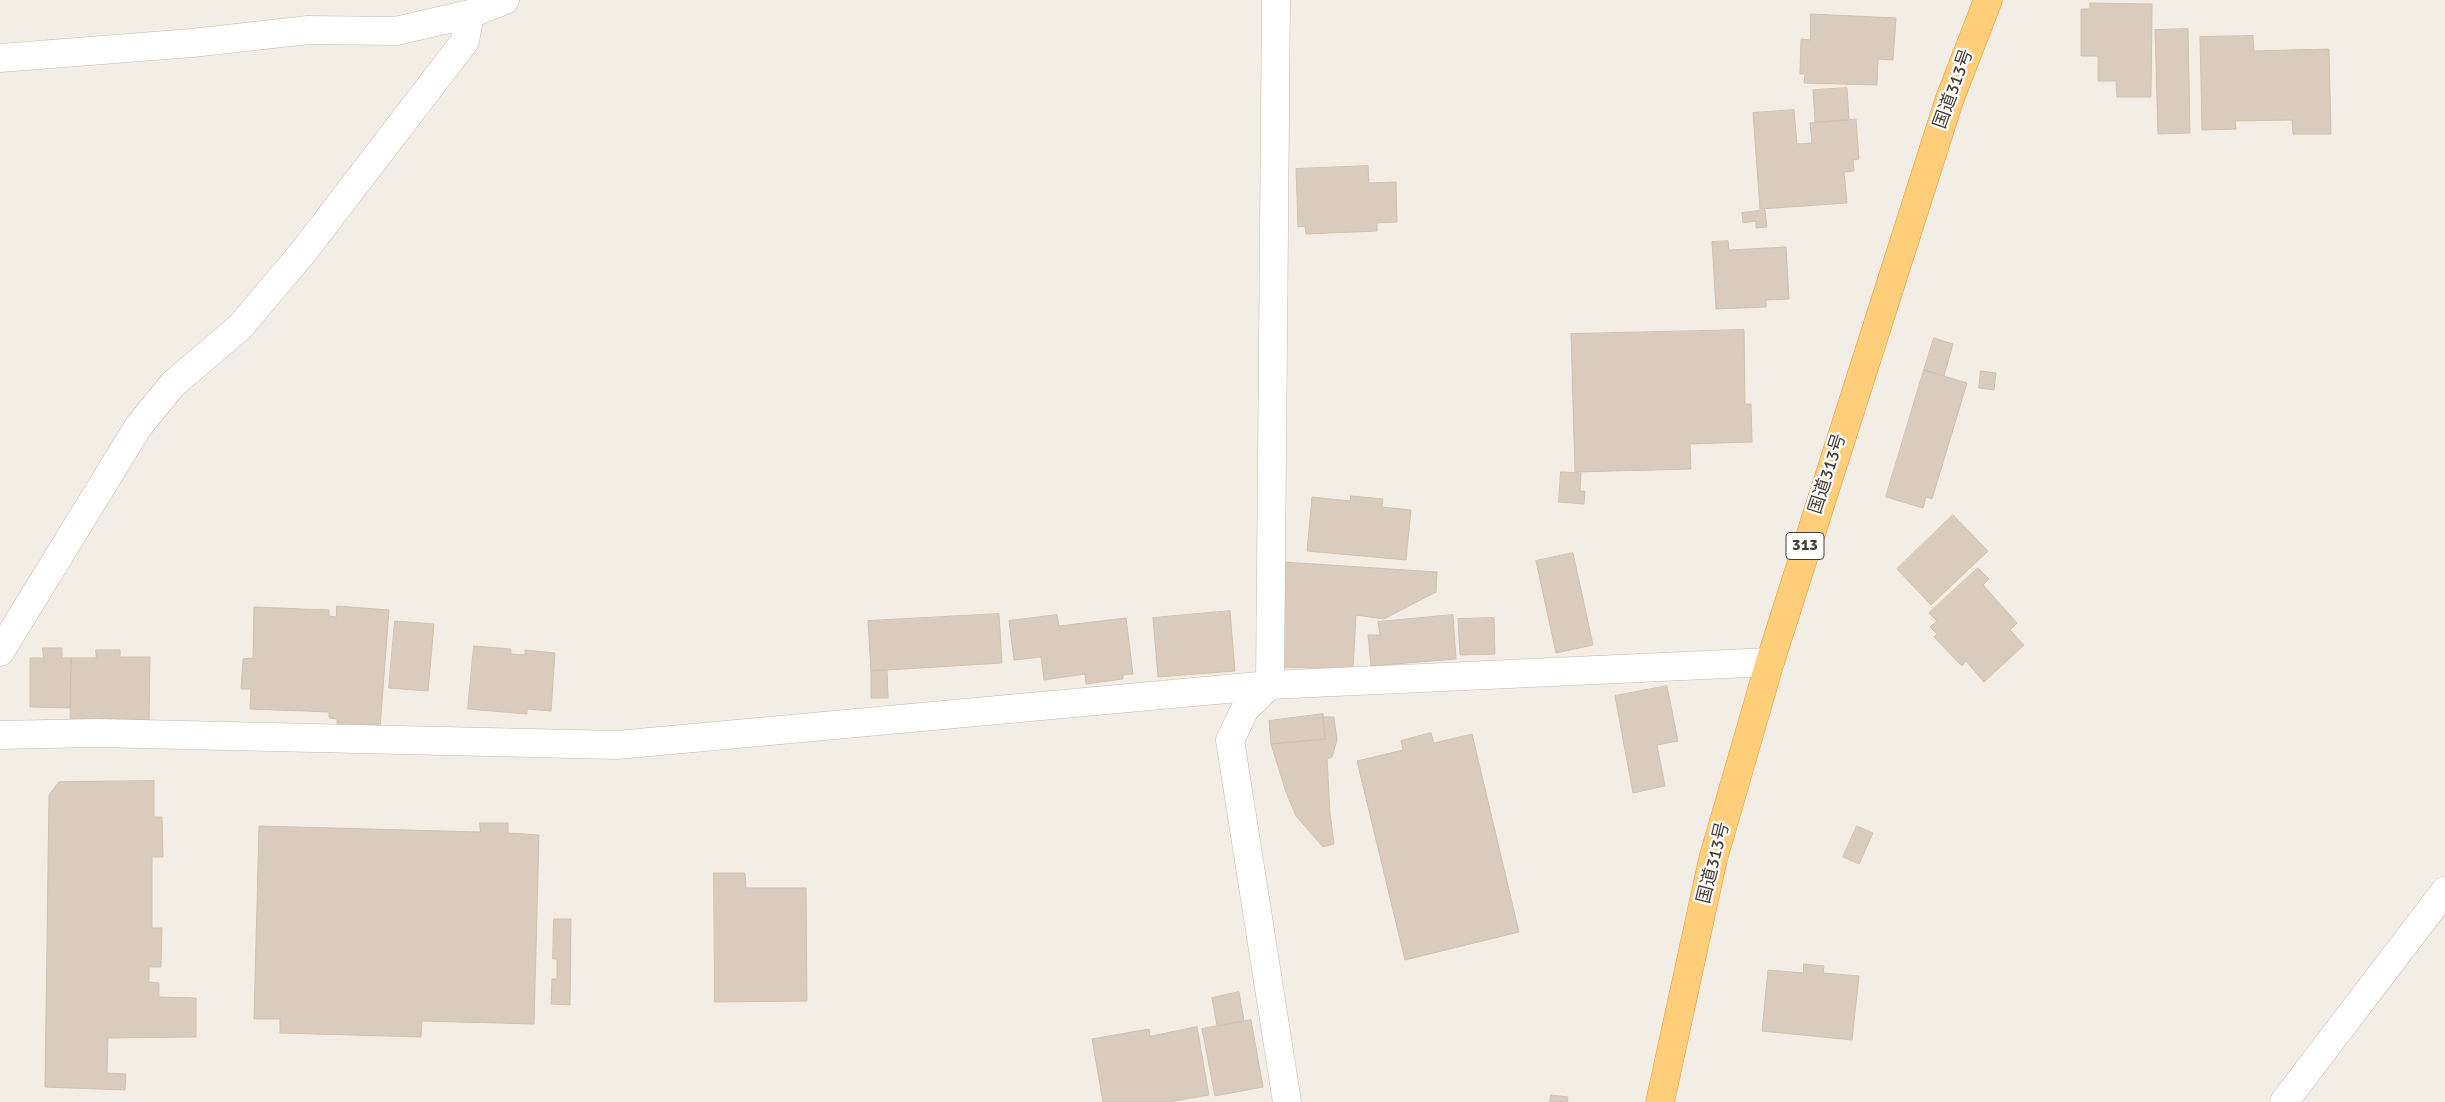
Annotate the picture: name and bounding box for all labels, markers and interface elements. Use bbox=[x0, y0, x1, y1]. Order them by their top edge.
street label: 国道313号 bbox=[1930, 46, 1978, 132]
street label: 国道313号 bbox=[1805, 431, 1851, 517]
road number: 313 bbox=[1786, 532, 1824, 560]
street label: 国道313号 bbox=[1693, 820, 1735, 906]

